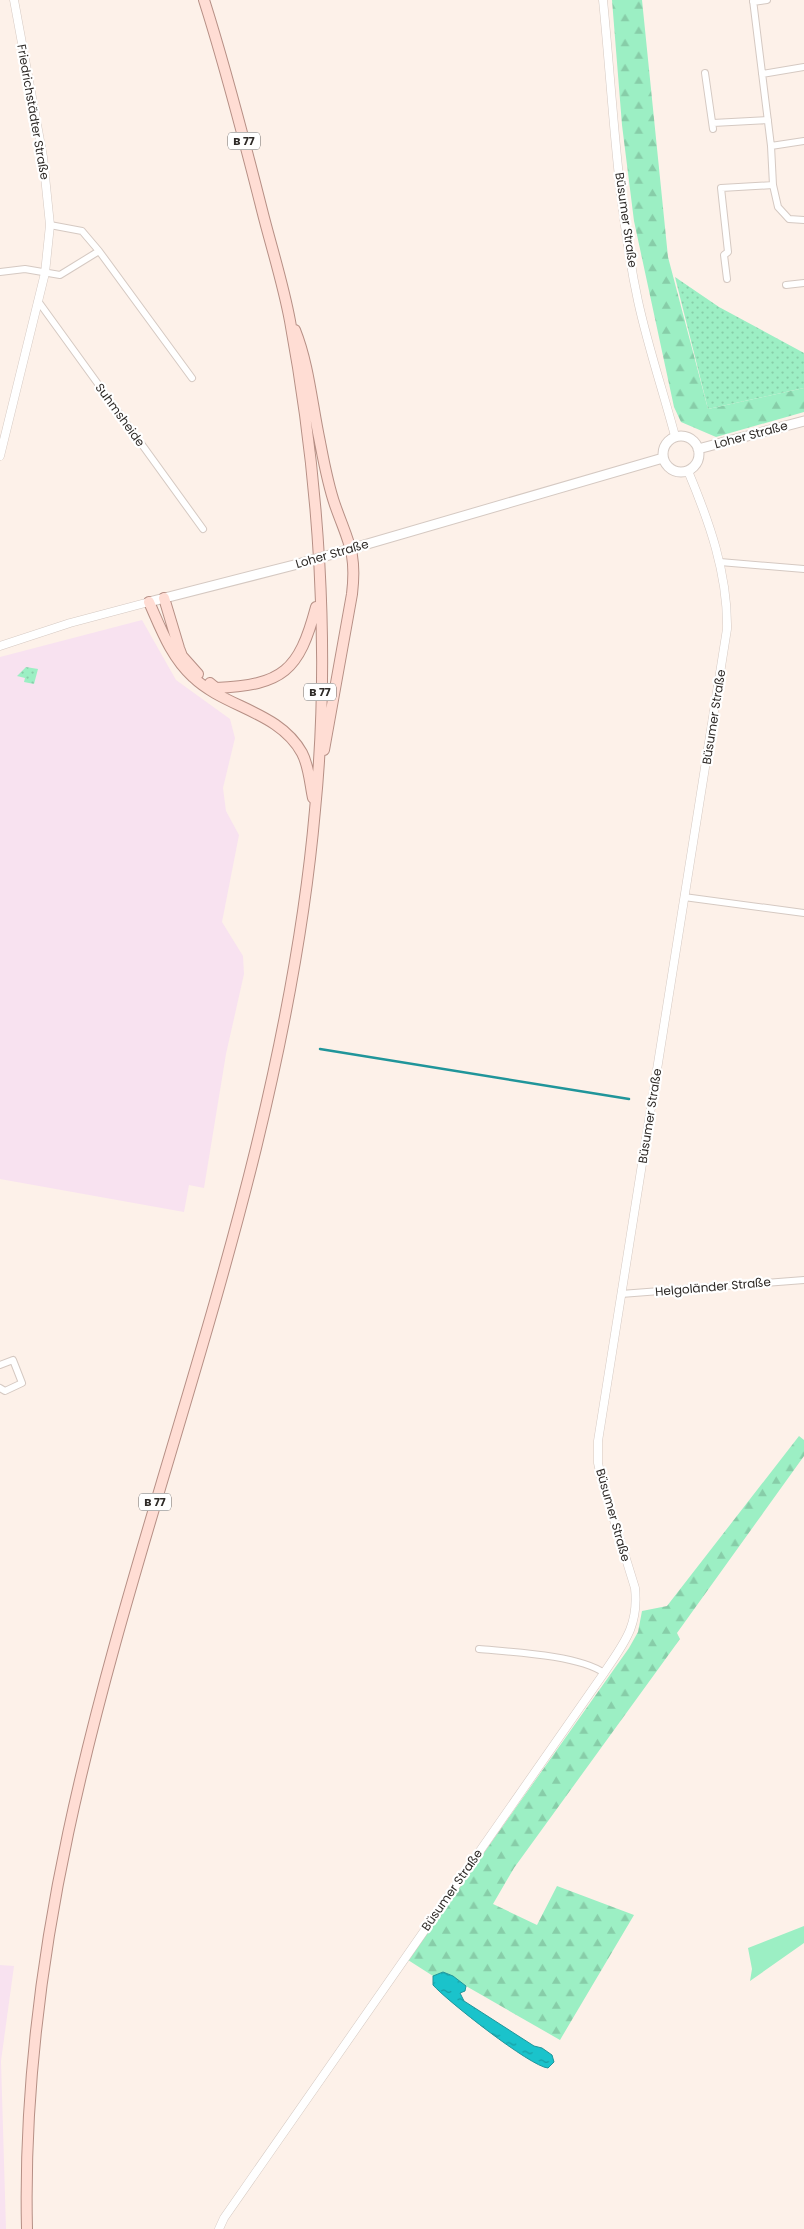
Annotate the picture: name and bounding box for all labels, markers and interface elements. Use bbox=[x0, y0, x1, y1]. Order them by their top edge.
street label: Friedrichstädter Straße bbox=[13, 43, 54, 181]
road number: B 77 bbox=[228, 132, 260, 150]
street label: Büsumer Straße bbox=[611, 171, 642, 269]
street label: Suhmsheide bbox=[92, 380, 149, 450]
street label: Loher Straße bbox=[712, 417, 789, 452]
street label: Loher Straße bbox=[293, 535, 370, 572]
street label: Büsumer Straße bbox=[698, 668, 729, 766]
road number: B 77 bbox=[304, 684, 336, 700]
street label: Büsumer Straße bbox=[634, 1067, 665, 1165]
street label: Helgoländer Straße bbox=[654, 1273, 772, 1300]
street label: Büsumer Straße bbox=[592, 1466, 635, 1563]
road number: B 77 bbox=[139, 1494, 171, 1510]
street label: Büsumer Straße bbox=[417, 1845, 486, 1934]

